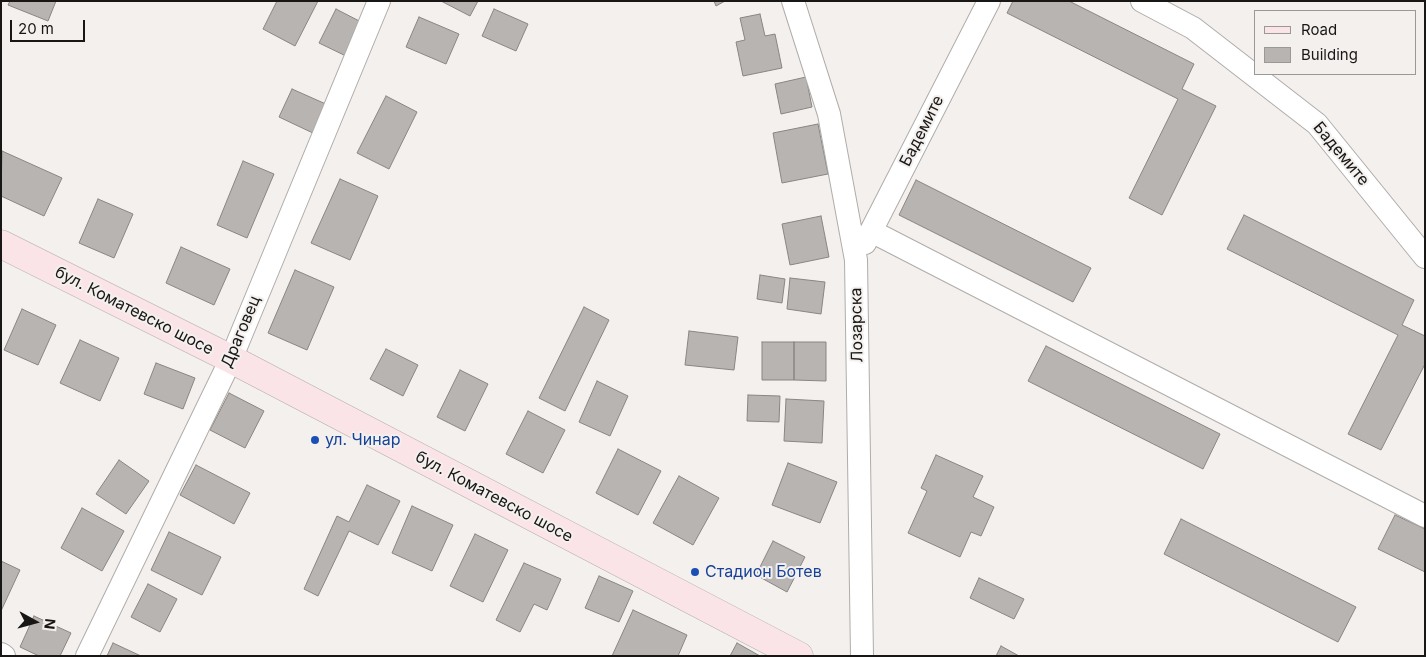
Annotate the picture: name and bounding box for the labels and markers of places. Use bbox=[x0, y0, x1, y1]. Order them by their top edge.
place label: ул. Чинар bbox=[325, 430, 400, 450]
marker: ул. Чинар bbox=[309, 434, 321, 446]
place label: Стадион Ботев bbox=[705, 562, 822, 582]
marker: Стадион Ботев bbox=[689, 566, 701, 578]

